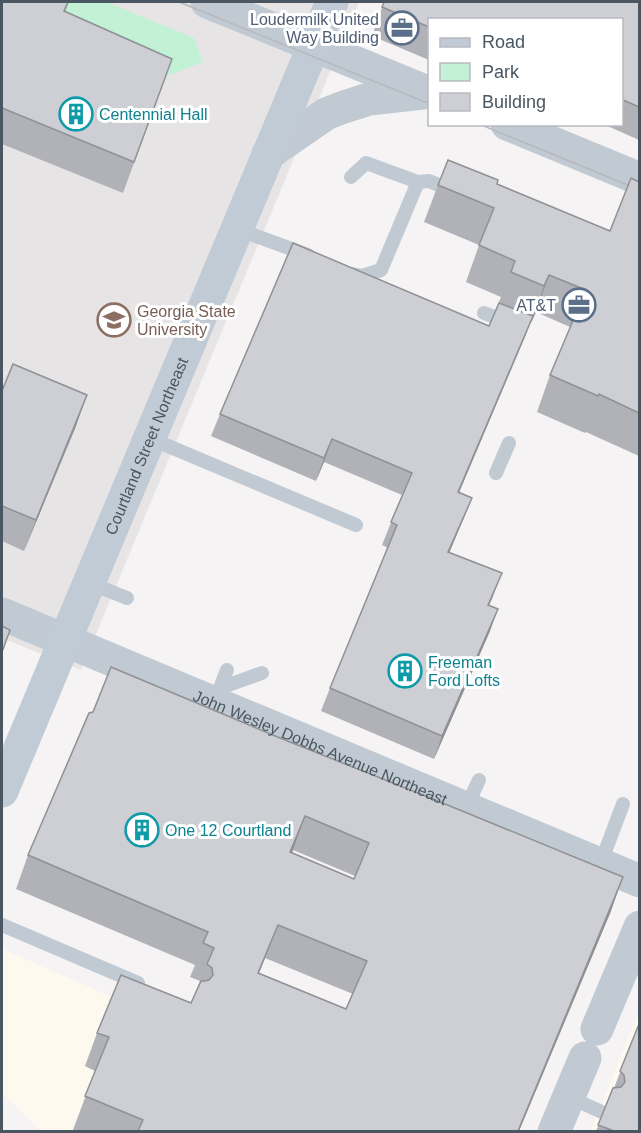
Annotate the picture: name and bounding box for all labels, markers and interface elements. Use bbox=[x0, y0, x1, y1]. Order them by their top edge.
office icon: Loudermilk United Way Building bbox=[384, 10, 420, 46]
place label: Loudermilk United Way Building bbox=[250, 11, 379, 46]
legend bbox=[428, 18, 623, 126]
text: Road bbox=[482, 32, 525, 52]
text: Park bbox=[482, 62, 520, 82]
text: Building bbox=[482, 92, 546, 112]
building icon: Centennial Hall bbox=[58, 96, 94, 132]
place label: Centennial Hall bbox=[99, 106, 208, 123]
office icon: AT&T bbox=[561, 287, 597, 323]
place label: AT&T bbox=[516, 297, 556, 314]
school or university icon: Georgia State University bbox=[96, 302, 132, 338]
place label: Georgia State University bbox=[137, 303, 236, 338]
street label: Courtland Street Northeast bbox=[102, 354, 191, 537]
building icon: Freeman Ford Lofts bbox=[387, 653, 423, 689]
place label: Freeman Ford Lofts bbox=[428, 654, 500, 689]
street label: John Wesley Dobbs Avenue Northeast bbox=[191, 687, 450, 808]
building icon: One 12 Courtland bbox=[124, 812, 160, 848]
place label: One 12 Courtland bbox=[165, 822, 291, 839]

